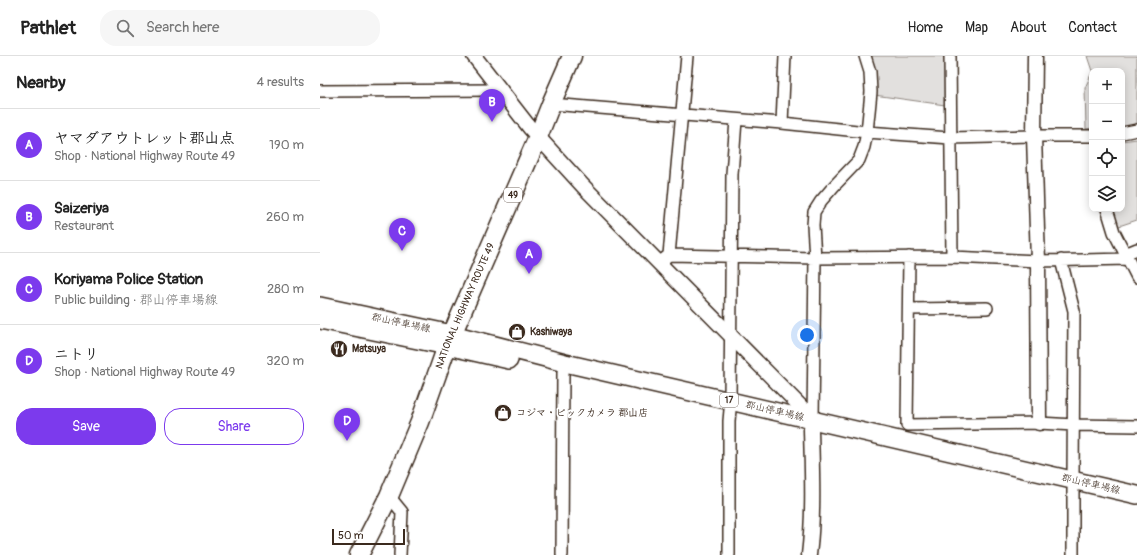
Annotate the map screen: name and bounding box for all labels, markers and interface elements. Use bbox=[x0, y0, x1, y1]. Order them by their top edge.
search box bbox=[100, 10, 380, 46]
text: Pathlet bbox=[20, 16, 76, 40]
icon: search bbox=[114, 17, 136, 39]
text: Search here bbox=[146, 18, 219, 37]
text: Home bbox=[908, 19, 943, 36]
text: Map bbox=[965, 19, 988, 36]
text: About bbox=[1010, 19, 1046, 36]
text: Contact bbox=[1068, 19, 1117, 36]
map controls bbox=[1089, 68, 1125, 212]
button: + bbox=[1089, 68, 1125, 104]
text: Nearby bbox=[16, 72, 65, 93]
text: 4 results bbox=[257, 74, 304, 90]
pin: B bbox=[479, 89, 505, 122]
button: − bbox=[1089, 104, 1125, 140]
text: ヤマダアウトレット郡山点 bbox=[54, 129, 235, 148]
text: A bbox=[25, 137, 33, 153]
text: 190 m bbox=[269, 137, 304, 153]
button: locate bbox=[1089, 140, 1125, 176]
text: Shop · National Highway Route 49 bbox=[54, 148, 235, 164]
button: layers bbox=[1089, 176, 1125, 212]
road number: 49 bbox=[504, 188, 522, 202]
text: Saizeriya bbox=[54, 199, 109, 218]
text: B bbox=[25, 209, 33, 225]
text: 260 m bbox=[266, 209, 304, 225]
text: Restaurant bbox=[54, 218, 114, 234]
pin: C bbox=[389, 218, 415, 251]
street label: NATIONAL HIGHWAY ROUTE 49 bbox=[433, 241, 497, 370]
pin: A bbox=[516, 241, 542, 274]
text: Koriyama Police Station bbox=[54, 270, 203, 289]
text: C bbox=[25, 281, 33, 297]
text: 280 m bbox=[267, 281, 304, 297]
text: Public building · 郡山停車場線 bbox=[54, 292, 218, 308]
street label: 郡山停車場線 bbox=[370, 311, 432, 335]
shop icon: Kashiwaya bbox=[507, 322, 527, 342]
your location bbox=[797, 325, 817, 345]
place label: Kashiwaya bbox=[530, 326, 572, 338]
restaurant icon: Matsuya bbox=[329, 339, 349, 359]
place label: Matsuya bbox=[352, 343, 386, 355]
text: ニトリ bbox=[54, 345, 99, 364]
text: D bbox=[25, 353, 33, 369]
text: 320 m bbox=[266, 353, 304, 369]
text: Shop · National Highway Route 49 bbox=[54, 364, 235, 380]
road number: 17 bbox=[720, 393, 738, 407]
street label: 郡山停車場線 bbox=[744, 398, 806, 424]
shop icon: コジマ・ビックカメラ 郡山店 bbox=[493, 403, 513, 423]
place label: コジマ・ビックカメラ 郡山店 bbox=[516, 407, 648, 419]
button: Save bbox=[16, 408, 156, 445]
button: Share bbox=[164, 408, 304, 445]
pin: D bbox=[334, 408, 360, 441]
street label: 郡山停車場線 bbox=[1060, 471, 1122, 497]
scale bar bbox=[332, 527, 405, 546]
text: 50 m bbox=[338, 529, 364, 542]

